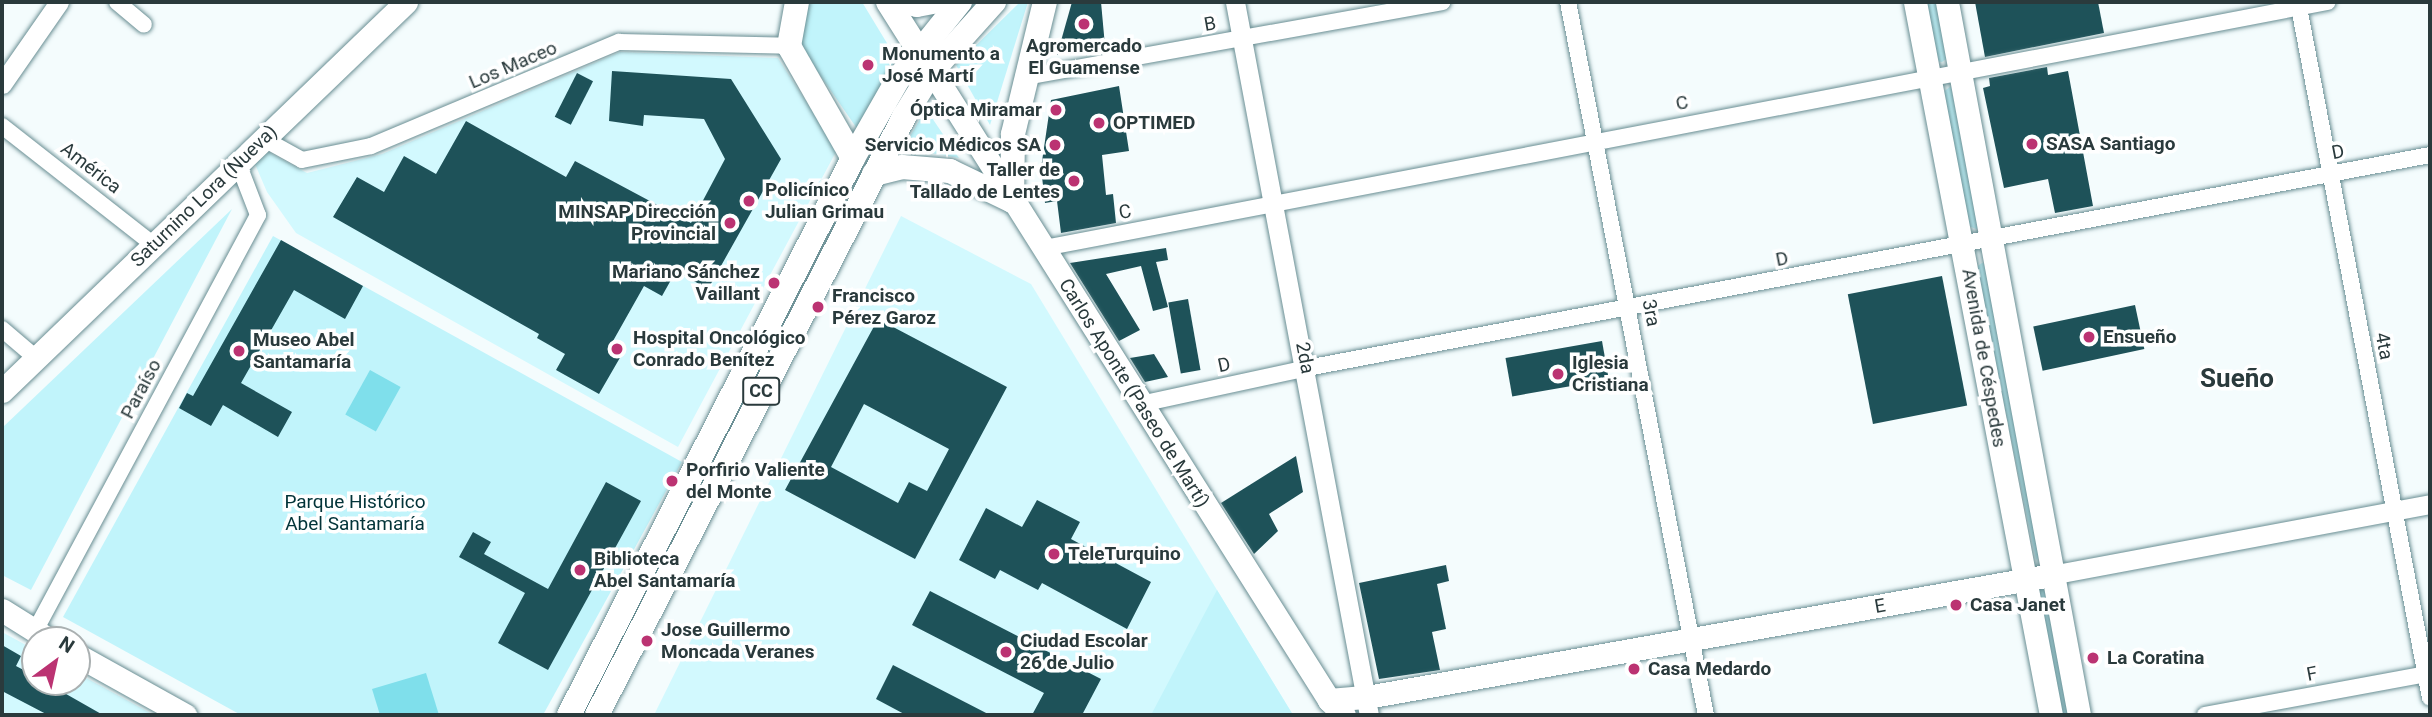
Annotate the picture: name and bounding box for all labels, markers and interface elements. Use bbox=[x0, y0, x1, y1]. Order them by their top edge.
street label: B bbox=[1202, 12, 1218, 36]
marker: Agromercado El Guamense bbox=[1076, 16, 1092, 32]
place label: Agromercado El Guamense bbox=[1026, 35, 1142, 79]
street label: Los Maceo bbox=[466, 36, 560, 94]
place label: Monumento a José Martí bbox=[882, 43, 1000, 87]
marker: Monumento a José Martí bbox=[860, 57, 876, 73]
street label: C bbox=[1674, 91, 1690, 115]
place label: Óptica Miramar bbox=[910, 99, 1042, 121]
marker: Óptica Miramar bbox=[1048, 102, 1064, 118]
place label: OPTIMED bbox=[1113, 112, 1195, 134]
marker: OPTIMED bbox=[1091, 115, 1107, 131]
street label: Saturnino Lora (Nueva) bbox=[126, 120, 282, 272]
place label: SASA Santiago bbox=[2046, 133, 2175, 155]
place label: Servicio Médicos SA bbox=[865, 134, 1041, 156]
marker: SASA Santiago bbox=[2024, 136, 2040, 152]
street label: América bbox=[56, 137, 126, 199]
marker: Servicio Médicos SA bbox=[1047, 137, 1063, 153]
street label: D bbox=[2330, 140, 2346, 164]
place label: Taller de Tallado de Lentes bbox=[910, 159, 1060, 203]
marker: Taller de Tallado de Lentes bbox=[1066, 173, 1082, 189]
place label: Policínico Julian Grimau bbox=[765, 179, 884, 223]
marker: Policínico Julian Grimau bbox=[739, 191, 759, 211]
street label: C bbox=[1117, 200, 1133, 224]
place label: MINSAP Dirección Provincial bbox=[558, 201, 716, 245]
marker: MINSAP Dirección Provincial bbox=[722, 215, 738, 231]
street label: D bbox=[1774, 247, 1790, 271]
place label: Mariano Sánchez Vaillant bbox=[612, 261, 760, 305]
street label: Avenida de Céspedes bbox=[1957, 267, 2011, 449]
street label: Carlos Aponte (Paseo de Martí) bbox=[1054, 274, 1214, 512]
marker: Mariano Sánchez Vaillant bbox=[766, 275, 782, 291]
place label: Francisco Pérez Garoz bbox=[832, 285, 936, 329]
street label: 3ra bbox=[1637, 298, 1665, 328]
marker: Francisco Pérez Garoz bbox=[810, 299, 826, 315]
place label: Ensueño bbox=[2103, 326, 2176, 348]
place label: Hospital Oncológico Conrado Benítez bbox=[633, 327, 806, 371]
place label: Museo Abel Santamaría bbox=[253, 329, 354, 373]
marker: Ensueño bbox=[2081, 329, 2097, 345]
street label: 4ta bbox=[2370, 330, 2398, 362]
marker: Hospital Oncológico Conrado Benítez bbox=[607, 339, 627, 359]
street label: 2da bbox=[1291, 340, 1319, 376]
marker: Museo Abel Santamaría bbox=[231, 343, 247, 359]
place label: Iglesia Cristiana bbox=[1572, 352, 1649, 396]
street label: D bbox=[1216, 353, 1232, 377]
street label: Paraíso bbox=[116, 355, 166, 423]
district label: Sueño bbox=[2200, 363, 2274, 395]
marker: Iglesia Cristiana bbox=[1550, 366, 1566, 382]
road number: CC bbox=[742, 376, 780, 405]
place label: Porfirio Valiente del Monte bbox=[686, 459, 825, 503]
marker: Porfirio Valiente del Monte bbox=[664, 473, 680, 489]
park label: Parque Histórico Abel Santamaría bbox=[284, 491, 426, 535]
place label: TeleTurquino bbox=[1068, 543, 1181, 565]
marker: TeleTurquino bbox=[1046, 546, 1062, 562]
place label: Biblioteca Abel Santamaría bbox=[594, 548, 736, 592]
marker: Biblioteca Abel Santamaría bbox=[572, 562, 588, 578]
street label: E bbox=[1873, 594, 1887, 618]
place label: Casa Janet bbox=[1970, 594, 2065, 616]
marker: Casa Janet bbox=[1948, 597, 1964, 613]
place label: Jose Guillermo Moncada Veranes bbox=[661, 619, 814, 663]
north arrow bbox=[21, 626, 91, 696]
place label: Ciudad Escolar 26 de Julio bbox=[1020, 630, 1148, 674]
text: N bbox=[55, 631, 79, 658]
marker: Jose Guillermo Moncada Veranes bbox=[639, 633, 655, 649]
marker: Ciudad Escolar 26 de Julio bbox=[998, 644, 1014, 660]
place label: La Coratina bbox=[2107, 647, 2204, 669]
marker: La Coratina bbox=[2085, 650, 2101, 666]
place label: Casa Medardo bbox=[1648, 658, 1771, 680]
marker: Casa Medardo bbox=[1626, 661, 1642, 677]
street label: F bbox=[2305, 662, 2319, 686]

